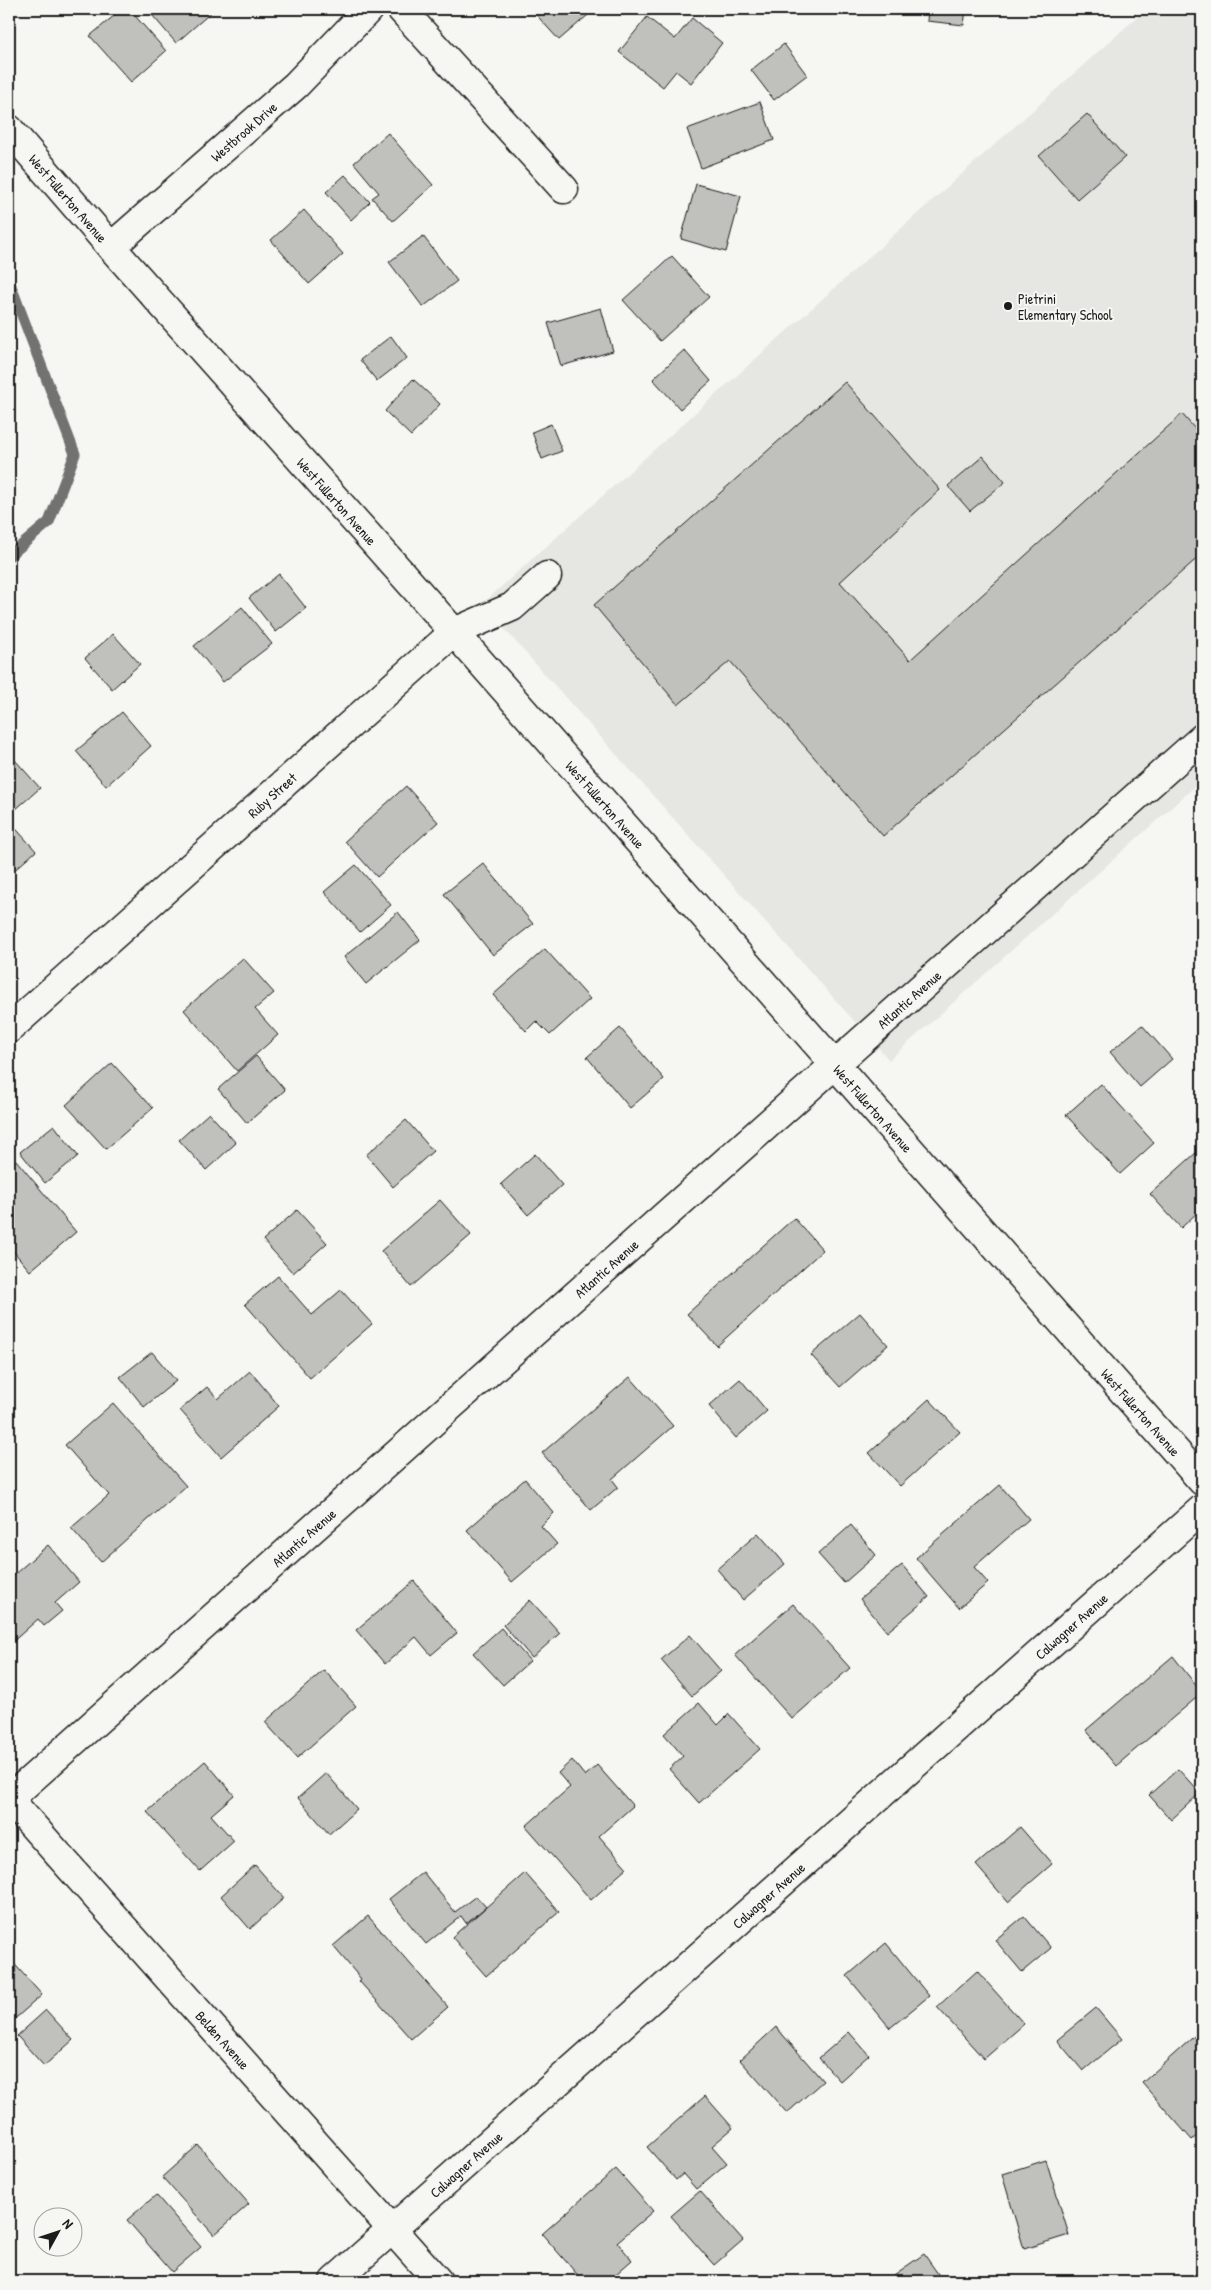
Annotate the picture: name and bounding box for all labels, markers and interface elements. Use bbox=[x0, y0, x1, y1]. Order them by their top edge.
street label: Westbrook Drive bbox=[206, 97, 281, 165]
street label: West Fullerton Avenue bbox=[25, 150, 112, 246]
place label: Pietrini Elementary School bbox=[1018, 289, 1113, 325]
marker: Pietrini Elementary School bbox=[1002, 300, 1014, 312]
street label: West Fullerton Avenue bbox=[293, 453, 382, 549]
street label: West Fullerton Avenue bbox=[562, 756, 650, 852]
street label: Ruby Street bbox=[243, 768, 300, 822]
street label: Atlantic Avenue bbox=[873, 965, 945, 1032]
street label: West Fullerton Avenue bbox=[830, 1060, 918, 1156]
street label: Atlantic Avenue bbox=[570, 1234, 642, 1302]
street label: West Fullerton Avenue bbox=[1097, 1364, 1185, 1460]
street label: Atlantic Avenue bbox=[267, 1503, 340, 1571]
street label: Calwagner Avenue bbox=[1030, 1588, 1111, 1663]
street label: Calwagner Avenue bbox=[728, 1857, 809, 1932]
street label: Belden Avenue bbox=[192, 2006, 255, 2073]
street label: Calwagner Avenue bbox=[425, 2126, 506, 2201]
north arrow bbox=[32, 2208, 82, 2258]
text: N bbox=[59, 2214, 78, 2233]

